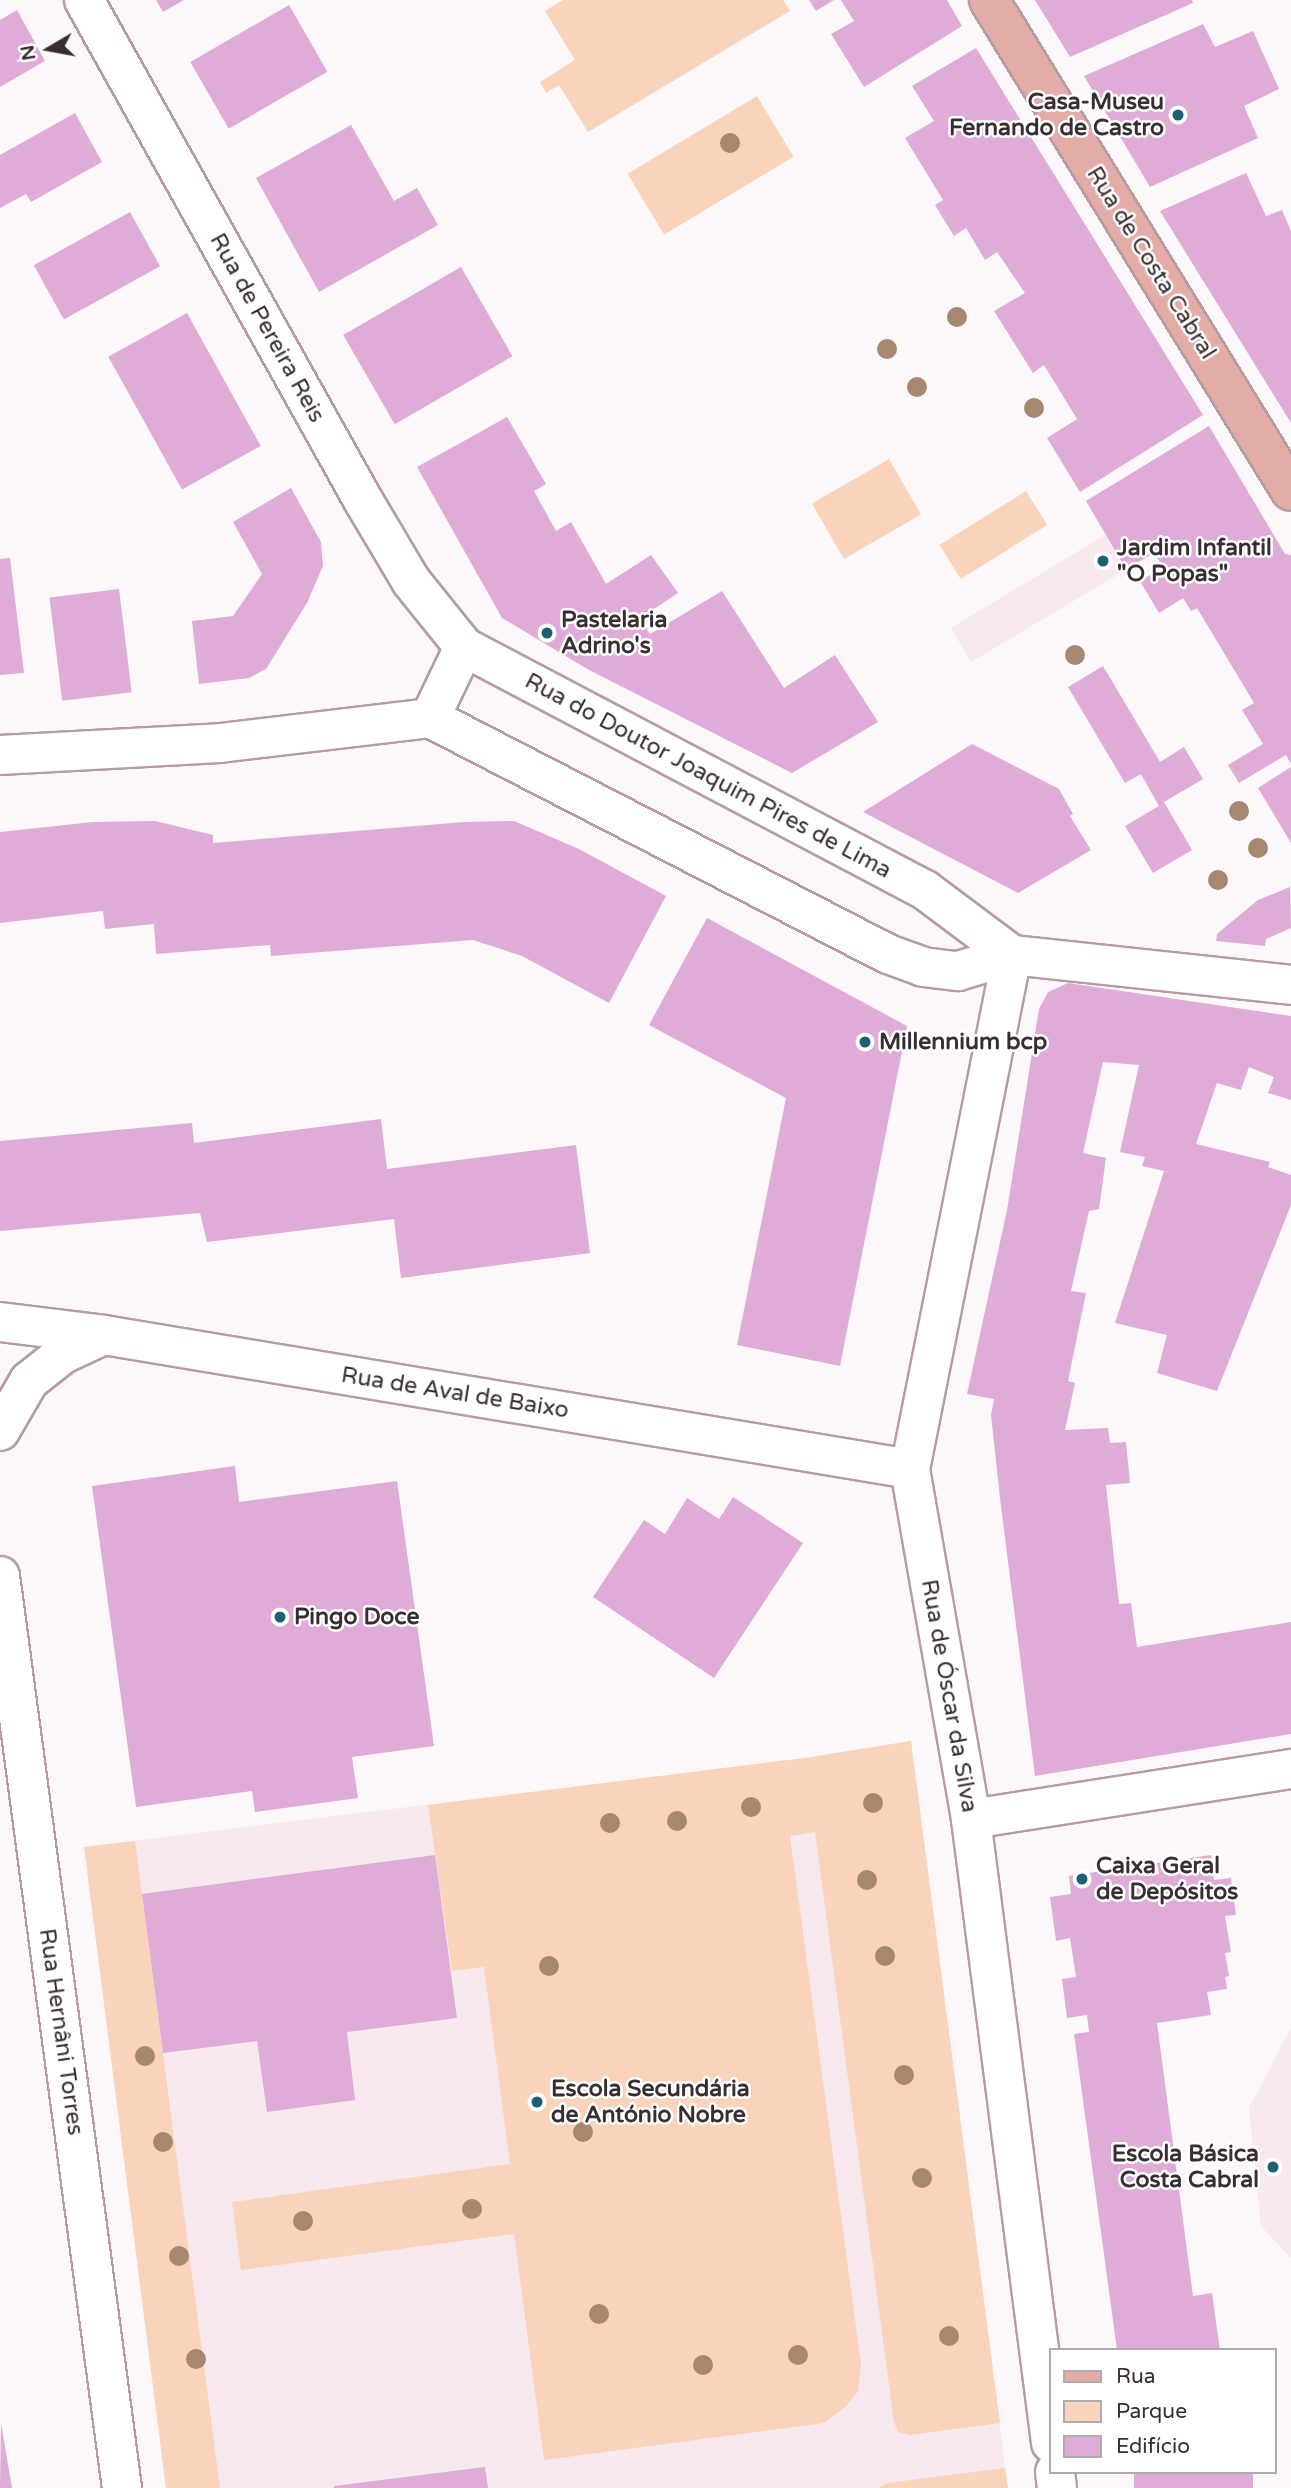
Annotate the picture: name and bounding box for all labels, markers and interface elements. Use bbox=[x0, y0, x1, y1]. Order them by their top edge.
north arrow bbox=[14, 14, 84, 84]
text: N bbox=[16, 43, 40, 62]
place label: Casa-Museu Fernando de Castro bbox=[949, 88, 1164, 142]
marker: Casa-Museu Fernando de Castro bbox=[1170, 107, 1186, 123]
street label: Rua de Costa Cabral bbox=[1080, 162, 1222, 364]
street label: Rua de Pereira Reis bbox=[204, 229, 330, 427]
place label: Jardim Infantil "O Popas" bbox=[1117, 534, 1272, 588]
marker: Jardim Infantil "O Popas" bbox=[1095, 553, 1111, 569]
place label: Pastelaria Adrino's bbox=[561, 606, 667, 660]
marker: Pastelaria Adrino's bbox=[539, 625, 555, 641]
street label: Rua do Doutor Joaquim Pires de Lima bbox=[520, 667, 896, 885]
place label: Millennium bcp bbox=[879, 1028, 1047, 1056]
marker: Millennium bcp bbox=[857, 1034, 873, 1050]
street label: Rua de Aval de Baixo bbox=[339, 1361, 571, 1425]
street label: Rua de Óscar da Silva bbox=[915, 1577, 983, 1815]
place label: Pingo Doce bbox=[294, 1603, 419, 1631]
marker: Pingo Doce bbox=[272, 1609, 288, 1625]
place label: Caixa Geral de Depósitos bbox=[1096, 1852, 1238, 1906]
marker: Caixa Geral de Depósitos bbox=[1074, 1871, 1090, 1887]
street label: Rua Hernâni Torres bbox=[33, 1927, 89, 2137]
place label: Escola Secundária de António Nobre bbox=[551, 2075, 750, 2129]
marker: Escola Secundária de António Nobre bbox=[529, 2094, 545, 2110]
place label: Escola Básica Costa Cabral bbox=[1112, 2140, 1259, 2194]
marker: Escola Básica Costa Cabral bbox=[1265, 2159, 1281, 2175]
legend bbox=[1050, 2348, 1277, 2474]
text: Rua bbox=[1116, 2364, 1156, 2389]
text: Parque bbox=[1116, 2399, 1187, 2424]
text: Edifício bbox=[1116, 2434, 1190, 2459]

